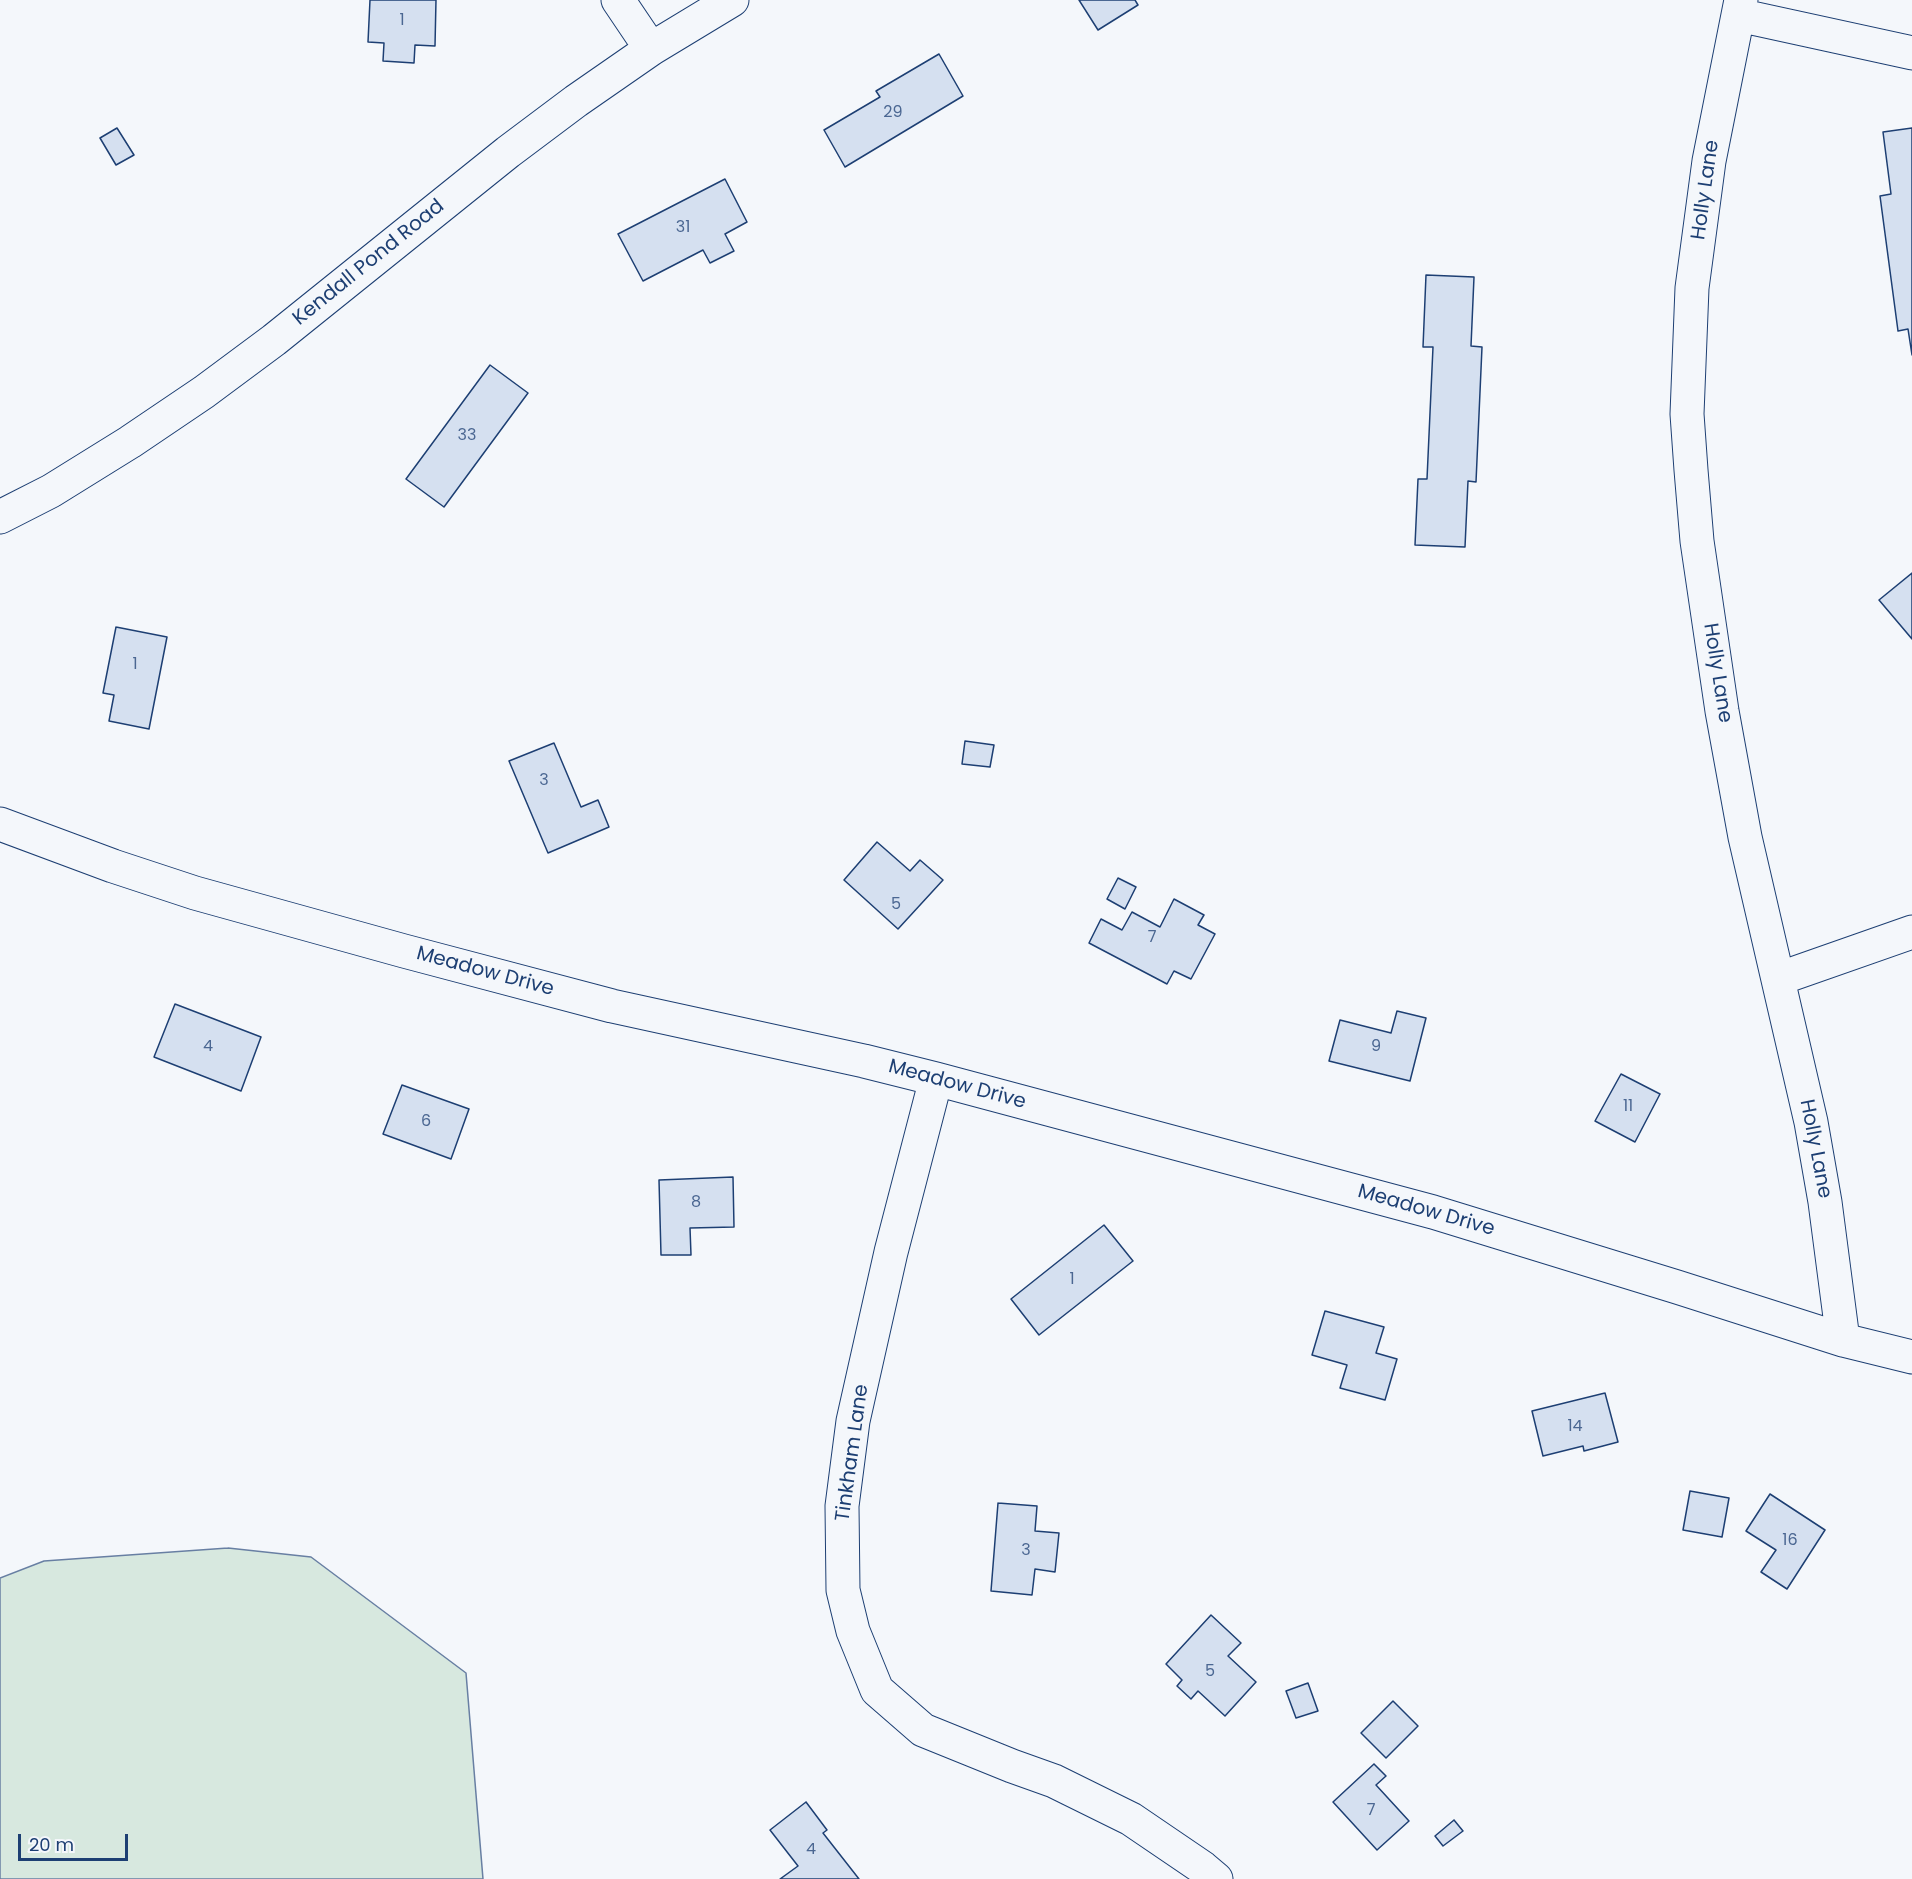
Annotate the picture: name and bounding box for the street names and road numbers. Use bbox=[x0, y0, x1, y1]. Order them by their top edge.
street label: Holly Lane bbox=[1687, 139, 1725, 241]
street label: Kendall Pond Road bbox=[289, 195, 449, 331]
street label: Holly Lane bbox=[1697, 622, 1737, 724]
street label: Meadow Drive bbox=[414, 942, 556, 1002]
street label: Meadow Drive bbox=[886, 1055, 1028, 1115]
street label: Holly Lane bbox=[1794, 1097, 1836, 1201]
street label: Meadow Drive bbox=[1355, 1180, 1497, 1242]
street label: Tinkham Lane bbox=[831, 1383, 875, 1523]

